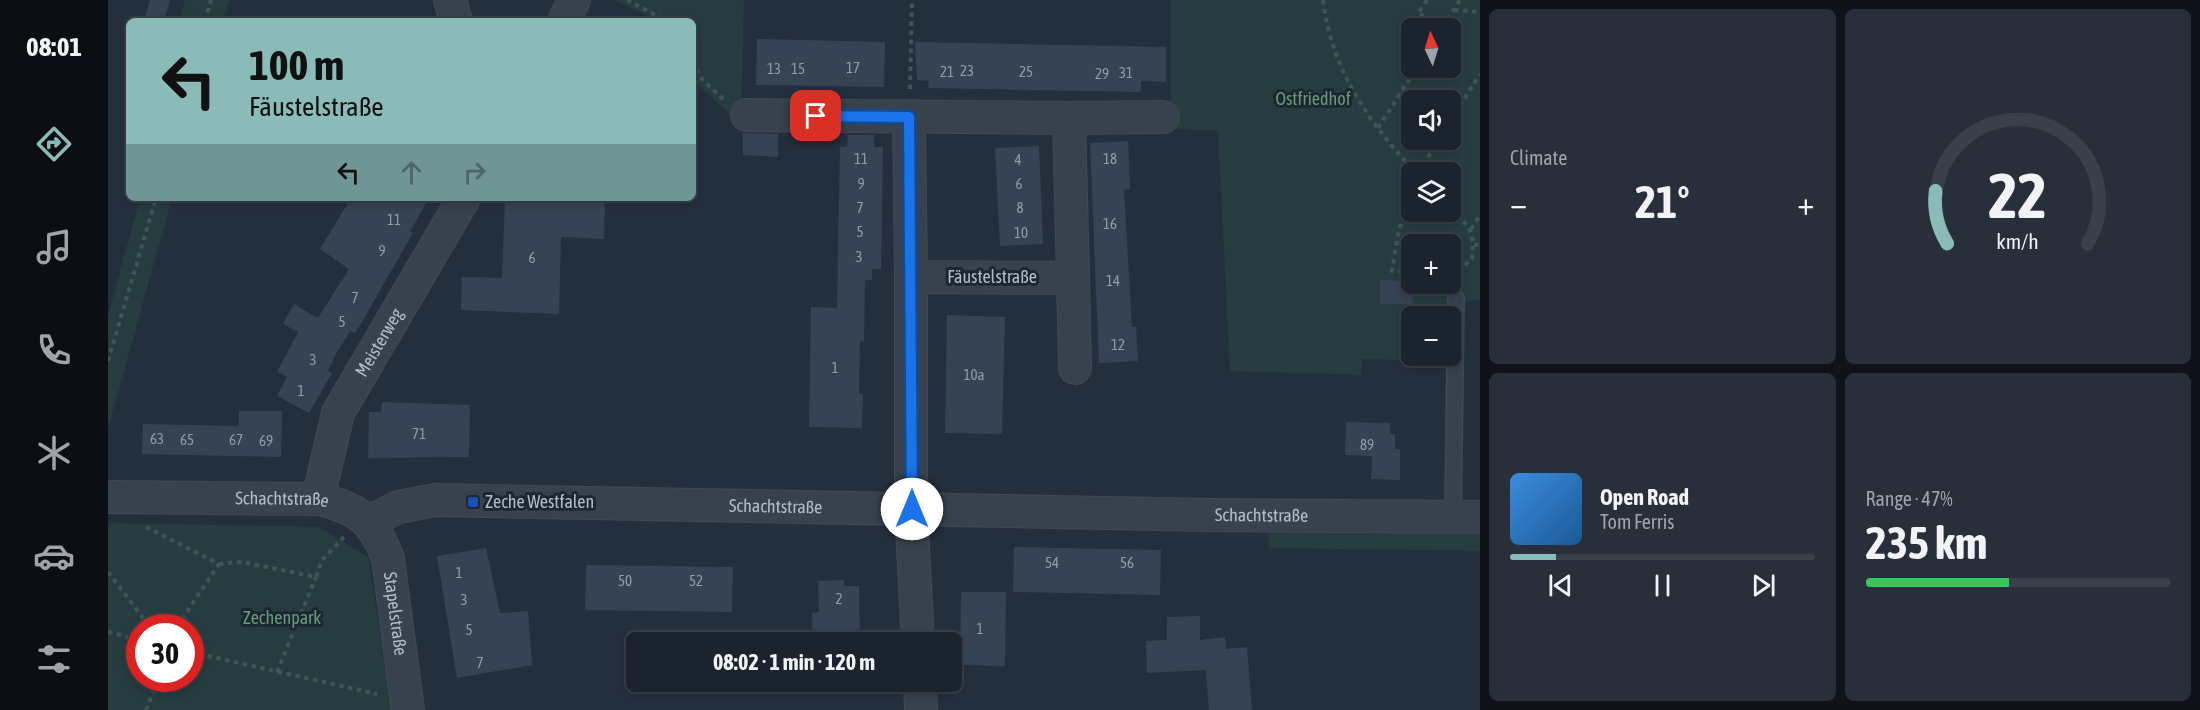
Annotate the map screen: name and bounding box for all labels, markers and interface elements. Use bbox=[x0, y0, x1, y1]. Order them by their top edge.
north arrow bbox=[1401, 18, 1461, 78]
map controls bbox=[1401, 18, 1461, 366]
text: 08:01 bbox=[26, 31, 82, 62]
text: 100 m bbox=[249, 41, 344, 89]
icon: left bbox=[150, 42, 228, 120]
house number: 17 bbox=[846, 59, 860, 76]
house number: 13 bbox=[767, 60, 781, 77]
house number: 15 bbox=[791, 60, 805, 77]
house number: 23 bbox=[960, 62, 974, 79]
house number: 21 bbox=[940, 63, 954, 80]
house number: 25 bbox=[1019, 63, 1033, 80]
house number: 31 bbox=[1119, 64, 1133, 81]
house number: 29 bbox=[1095, 65, 1109, 82]
park label: Ostfriedhof bbox=[1275, 88, 1351, 109]
pin bbox=[790, 90, 841, 141]
button: sound bbox=[1401, 90, 1461, 150]
text: Fäustelstraße bbox=[249, 91, 384, 122]
icon: arrive bbox=[799, 99, 832, 132]
icon: directions bbox=[33, 123, 75, 165]
text: Climate bbox=[1510, 146, 1567, 169]
house number: 11 bbox=[854, 150, 868, 167]
house number: 18 bbox=[1103, 150, 1117, 167]
house number: 4 bbox=[1014, 151, 1022, 168]
icon: left bbox=[332, 156, 365, 189]
icon: ahead bbox=[395, 156, 428, 189]
icon: right bbox=[458, 156, 491, 189]
text: 22 bbox=[1988, 160, 2047, 231]
button: layers bbox=[1401, 162, 1461, 222]
house number: 9 bbox=[857, 175, 865, 192]
house number: 6 bbox=[1015, 175, 1023, 192]
text: 21° bbox=[1635, 176, 1690, 228]
text: − bbox=[1510, 184, 1527, 222]
text: + bbox=[1797, 184, 1814, 222]
house number: 7 bbox=[856, 199, 864, 216]
house number: 8 bbox=[1016, 199, 1024, 216]
house number: 11 bbox=[387, 211, 401, 228]
house number: 16 bbox=[1103, 215, 1117, 232]
house number: 5 bbox=[856, 223, 864, 240]
house number: 10 bbox=[1014, 224, 1028, 241]
icon: music bbox=[33, 226, 75, 268]
text: km/h bbox=[1996, 229, 2039, 254]
button: + bbox=[1401, 234, 1461, 294]
house number: 9 bbox=[378, 242, 386, 259]
house number: 3 bbox=[855, 248, 863, 265]
house number: 6 bbox=[528, 249, 536, 266]
street label: Fäustelstraße bbox=[947, 266, 1037, 287]
house number: 14 bbox=[1106, 272, 1120, 289]
house number: 7 bbox=[351, 289, 359, 306]
street label: Meisterweg bbox=[351, 304, 407, 380]
button: − bbox=[1401, 306, 1461, 366]
house number: 5 bbox=[338, 313, 346, 330]
icon: phone bbox=[33, 329, 75, 371]
house number: 12 bbox=[1111, 336, 1125, 353]
house number: 3 bbox=[309, 351, 317, 368]
house number: 1 bbox=[831, 359, 839, 376]
house number: 10a bbox=[963, 366, 985, 383]
house number: 1 bbox=[297, 382, 305, 399]
house number: 71 bbox=[412, 425, 426, 442]
house number: 63 bbox=[150, 430, 164, 447]
house number: 65 bbox=[180, 431, 194, 448]
house number: 67 bbox=[229, 431, 243, 448]
icon: climate bbox=[33, 432, 75, 474]
house number: 69 bbox=[259, 432, 273, 449]
house number: 89 bbox=[1360, 436, 1374, 453]
position arrow bbox=[880, 477, 944, 541]
text: Open Road bbox=[1600, 484, 1689, 510]
street label: Schachtstraße bbox=[235, 487, 331, 511]
text: Range · 47% bbox=[1866, 487, 1953, 510]
place label: Zeche Westfalen bbox=[485, 491, 594, 512]
marker: Zeche Westfalen bbox=[466, 495, 480, 509]
street label: Schachtstraße bbox=[729, 495, 823, 517]
street label: Schachtstraße bbox=[1215, 504, 1308, 526]
text: Tom Ferris bbox=[1600, 510, 1674, 533]
text: 235 km bbox=[1866, 517, 1987, 569]
icon: car bbox=[33, 535, 75, 577]
house number: 54 bbox=[1045, 554, 1059, 571]
house number: 56 bbox=[1120, 554, 1134, 571]
house number: 1 bbox=[455, 564, 463, 581]
icon: previous bbox=[1544, 569, 1577, 602]
icon: pause bbox=[1646, 569, 1679, 602]
icon: next bbox=[1747, 569, 1780, 602]
street label: Stapelstraße bbox=[380, 570, 412, 657]
house number: 50 bbox=[618, 572, 632, 589]
house number: 52 bbox=[689, 572, 703, 589]
house number: 2 bbox=[835, 590, 843, 607]
house number: 3 bbox=[460, 591, 468, 608]
park label: Zechenpark bbox=[243, 607, 321, 628]
speed limit sign: 30 bbox=[126, 614, 204, 692]
house number: 1 bbox=[976, 620, 984, 637]
house number: 5 bbox=[465, 621, 473, 638]
icon: filters bbox=[33, 638, 75, 680]
text: 08:02 · 1 min · 120 m bbox=[713, 649, 875, 675]
house number: 7 bbox=[476, 654, 484, 671]

